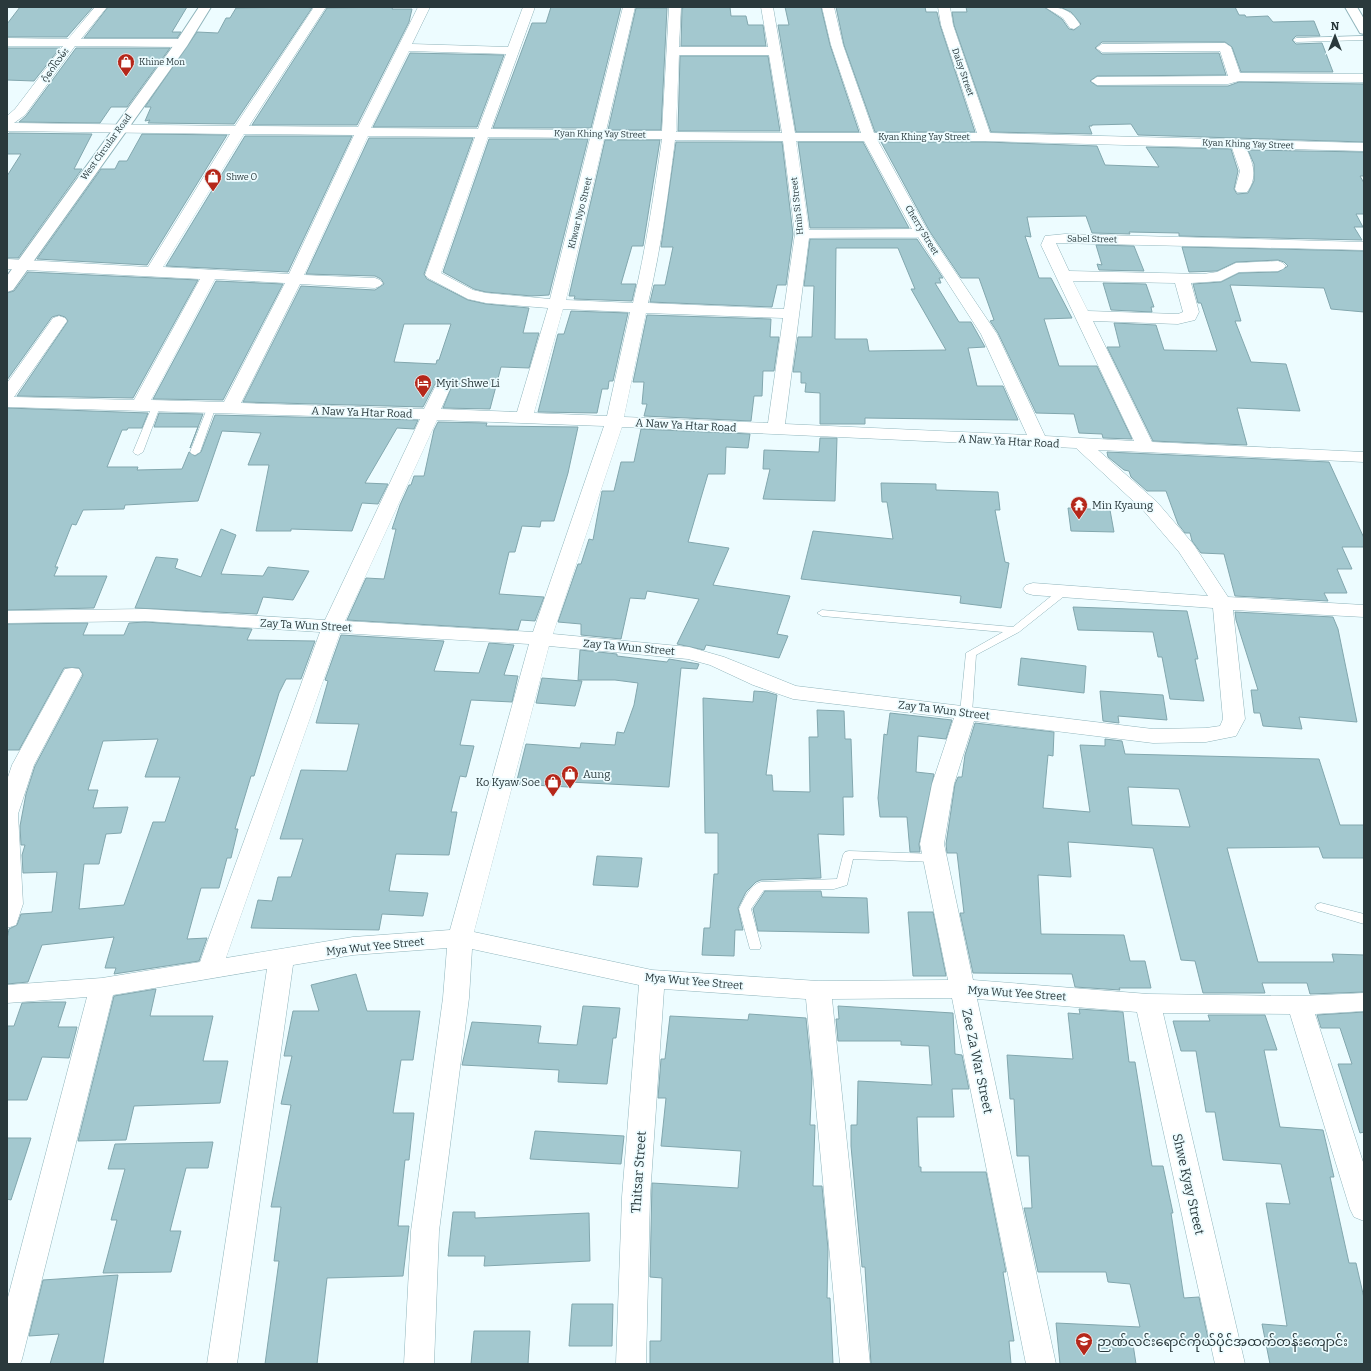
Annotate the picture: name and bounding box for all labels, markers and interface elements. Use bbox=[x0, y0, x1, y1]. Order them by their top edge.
north arrow bbox=[1315, 16, 1355, 56]
text: N bbox=[1331, 20, 1340, 33]
street label: ဂံ့ဂေါ်လမ်း bbox=[39, 46, 71, 84]
street label: Daisy Street bbox=[950, 47, 976, 98]
shop icon: Khine Mon bbox=[116, 52, 136, 77]
place label: Khine Mon bbox=[139, 57, 185, 67]
street label: West Circular Road bbox=[79, 111, 134, 182]
street label: Kyan Khing Yay Street bbox=[554, 128, 647, 140]
street label: Kyan Khing Yay Street bbox=[878, 132, 971, 142]
street label: Kyan Khing Yay Street bbox=[1202, 137, 1295, 151]
shop icon: Shwe O bbox=[203, 167, 223, 192]
place label: Shwe O bbox=[226, 172, 258, 182]
street label: Khwar Nyo Street bbox=[566, 176, 594, 250]
street label: Hnin Si Street bbox=[789, 176, 805, 235]
street label: Cherry Street bbox=[903, 203, 941, 257]
street label: Sabel Street bbox=[1067, 234, 1118, 244]
hotel icon: Myit Shwe Li bbox=[413, 373, 433, 398]
place label: Myit Shwe Li bbox=[436, 377, 501, 390]
street label: A Naw Ya Htar Road bbox=[311, 404, 413, 421]
street label: A Naw Ya Htar Road bbox=[635, 416, 737, 435]
street label: A Naw Ya Htar Road bbox=[958, 432, 1060, 451]
temple icon: Min Kyaung bbox=[1069, 495, 1089, 520]
place label: Min Kyaung bbox=[1092, 499, 1153, 512]
street label: Zay Ta Wun Street bbox=[260, 617, 352, 634]
street label: Zay Ta Wun Street bbox=[582, 637, 675, 658]
street label: Zay Ta Wun Street bbox=[897, 698, 991, 723]
shop icon: Aung bbox=[560, 764, 580, 789]
place label: Aung bbox=[583, 768, 610, 781]
shop icon: Ko Kyaw Soe bbox=[543, 772, 563, 797]
place label: Ko Kyaw Soe bbox=[476, 776, 540, 789]
street label: Mya Wut Yee Street bbox=[325, 935, 425, 958]
street label: Mya Wut Yee Street bbox=[644, 971, 744, 992]
street label: Mya Wut Yee Street bbox=[967, 984, 1067, 1003]
street label: Zee Za War Street bbox=[959, 1007, 996, 1115]
street label: Thitsar Street bbox=[628, 1130, 649, 1214]
street label: Shwe Kyay Street bbox=[1170, 1132, 1208, 1237]
school or university icon: ဉာဏ်လင်းရောင်ကိုယ်ပိုင်အထက်တန်း‌ကျောင်း bbox=[1074, 1331, 1094, 1356]
place label: ဉာဏ်လင်းရောင်ကိုယ်ပိုင်အထက်တန်း‌ကျောင်း bbox=[1097, 1333, 1348, 1352]

